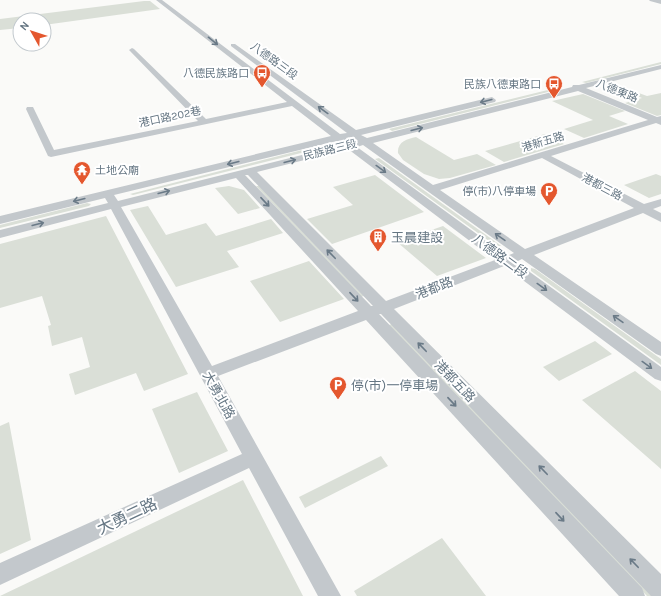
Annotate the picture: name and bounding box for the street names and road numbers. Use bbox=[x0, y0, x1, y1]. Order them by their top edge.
street label: 八德路三段 bbox=[248, 40, 300, 82]
street label: 八德東路 bbox=[594, 77, 640, 105]
street label: 港口路202巷 bbox=[138, 104, 202, 130]
street label: 港新五路 bbox=[520, 129, 566, 155]
street label: 民族路三段 bbox=[302, 137, 358, 163]
street label: 港都三路 bbox=[580, 171, 624, 203]
street label: 八德路二段 bbox=[469, 231, 531, 281]
street label: 港都路 bbox=[413, 274, 455, 302]
street label: 港都五路 bbox=[432, 357, 478, 405]
street label: 大勇北路 bbox=[200, 369, 238, 421]
street label: 大勇二路 bbox=[94, 494, 160, 538]

